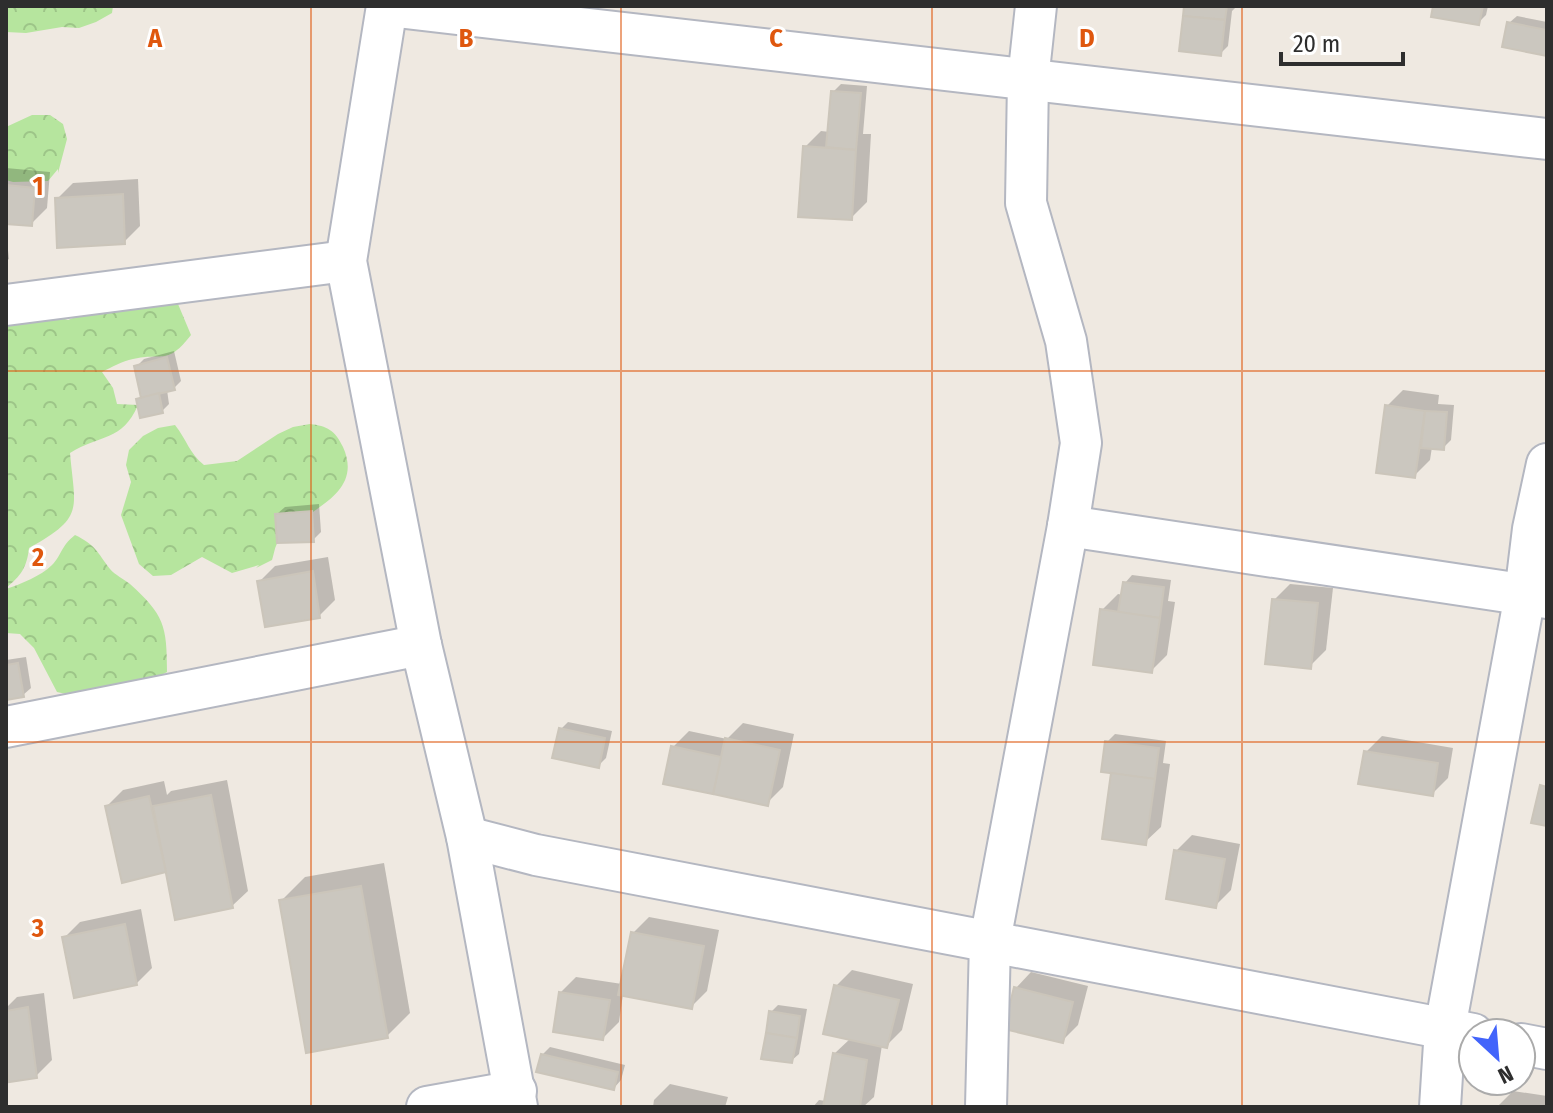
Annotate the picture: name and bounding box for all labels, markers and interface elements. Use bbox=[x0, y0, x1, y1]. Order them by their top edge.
scale bar bbox=[1281, 16, 1403, 66]
text: A bbox=[147, 23, 163, 54]
text: B bbox=[459, 23, 474, 54]
text: C bbox=[769, 23, 783, 54]
text: D bbox=[1079, 23, 1095, 54]
text: 20 m bbox=[1293, 30, 1340, 58]
text: 1 bbox=[33, 171, 44, 202]
text: 2 bbox=[31, 542, 44, 573]
text: 3 bbox=[31, 913, 44, 944]
north arrow bbox=[1457, 1017, 1537, 1097]
text: N bbox=[1494, 1060, 1517, 1090]

